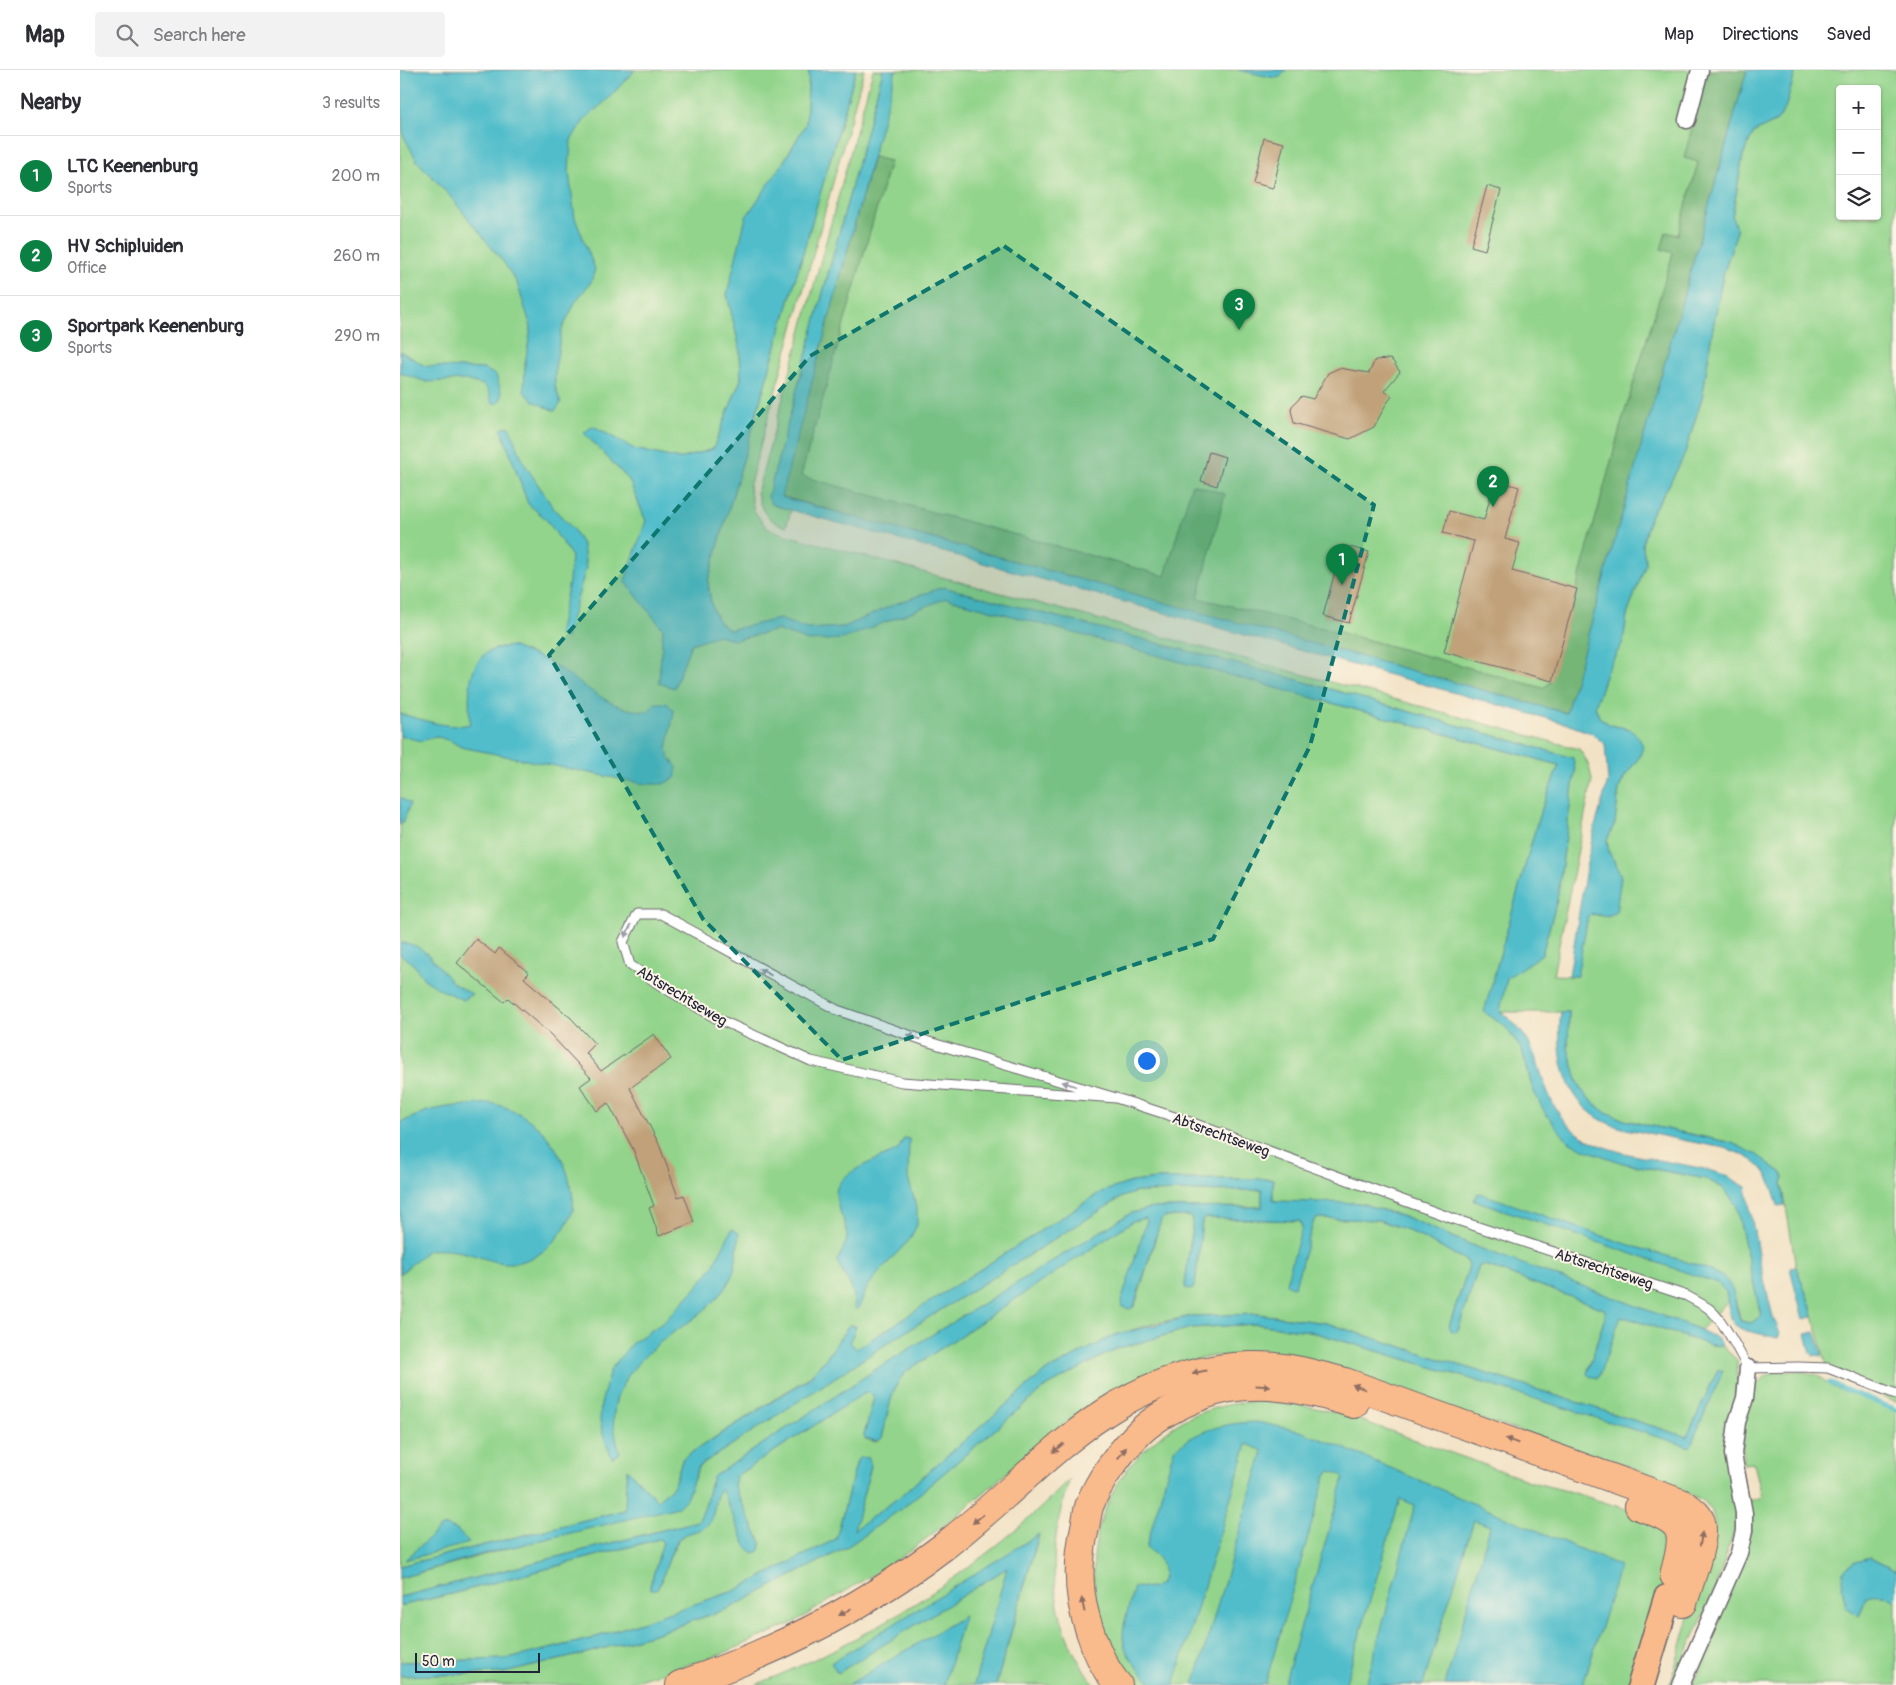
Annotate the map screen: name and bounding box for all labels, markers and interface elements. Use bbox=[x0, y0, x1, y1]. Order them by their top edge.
search box bbox=[95, 12, 445, 57]
text: Map bbox=[25, 20, 65, 49]
icon: search bbox=[113, 21, 141, 49]
text: Search here bbox=[153, 23, 246, 47]
text: Map bbox=[1664, 23, 1694, 46]
text: Directions bbox=[1722, 23, 1798, 46]
text: Saved bbox=[1826, 23, 1871, 46]
map controls bbox=[1836, 85, 1881, 220]
button: + bbox=[1836, 85, 1881, 130]
text: Nearby bbox=[20, 89, 81, 116]
text: 3 results bbox=[322, 93, 380, 113]
button: − bbox=[1836, 130, 1881, 175]
text: LTC Keenenburg bbox=[67, 154, 198, 178]
text: 1 bbox=[33, 166, 39, 186]
text: 200 m bbox=[332, 166, 380, 186]
button: layers bbox=[1836, 175, 1881, 220]
text: Sports bbox=[67, 178, 112, 198]
text: HV Schipluiden bbox=[67, 234, 183, 258]
text: 2 bbox=[32, 246, 40, 266]
text: 260 m bbox=[333, 246, 380, 266]
text: Office bbox=[67, 258, 107, 278]
pin: 3 bbox=[1223, 289, 1255, 330]
text: Sportpark Keenenburg bbox=[67, 314, 244, 338]
text: 3 bbox=[32, 326, 40, 346]
text: 290 m bbox=[334, 326, 380, 346]
text: Sports bbox=[67, 338, 112, 358]
pin: 2 bbox=[1477, 466, 1509, 507]
pin: 1 bbox=[1326, 544, 1358, 585]
one-way arrow bbox=[624, 924, 632, 939]
street label: Abtsrechtseweg bbox=[633, 962, 730, 1031]
one-way arrow bbox=[758, 968, 772, 976]
one-way arrow bbox=[906, 1032, 921, 1040]
your location bbox=[1134, 1048, 1160, 1074]
one-way arrow bbox=[1062, 1079, 1077, 1087]
street label: Abtsrechtseweg bbox=[1170, 1109, 1272, 1162]
street label: Abtsrechtseweg bbox=[1552, 1245, 1655, 1294]
one-way arrow bbox=[1192, 1368, 1207, 1376]
one-way arrow bbox=[1256, 1383, 1272, 1391]
one-way arrow bbox=[1351, 1383, 1366, 1391]
one-way arrow bbox=[1504, 1437, 1519, 1445]
one-way arrow bbox=[1052, 1442, 1065, 1453]
one-way arrow bbox=[1117, 1446, 1127, 1460]
one-way arrow bbox=[972, 1513, 985, 1524]
one-way arrow bbox=[1697, 1530, 1705, 1546]
one-way arrow bbox=[1078, 1596, 1086, 1612]
one-way arrow bbox=[839, 1608, 852, 1617]
scale bar bbox=[415, 1650, 540, 1673]
text: 50 m bbox=[422, 1653, 455, 1670]

